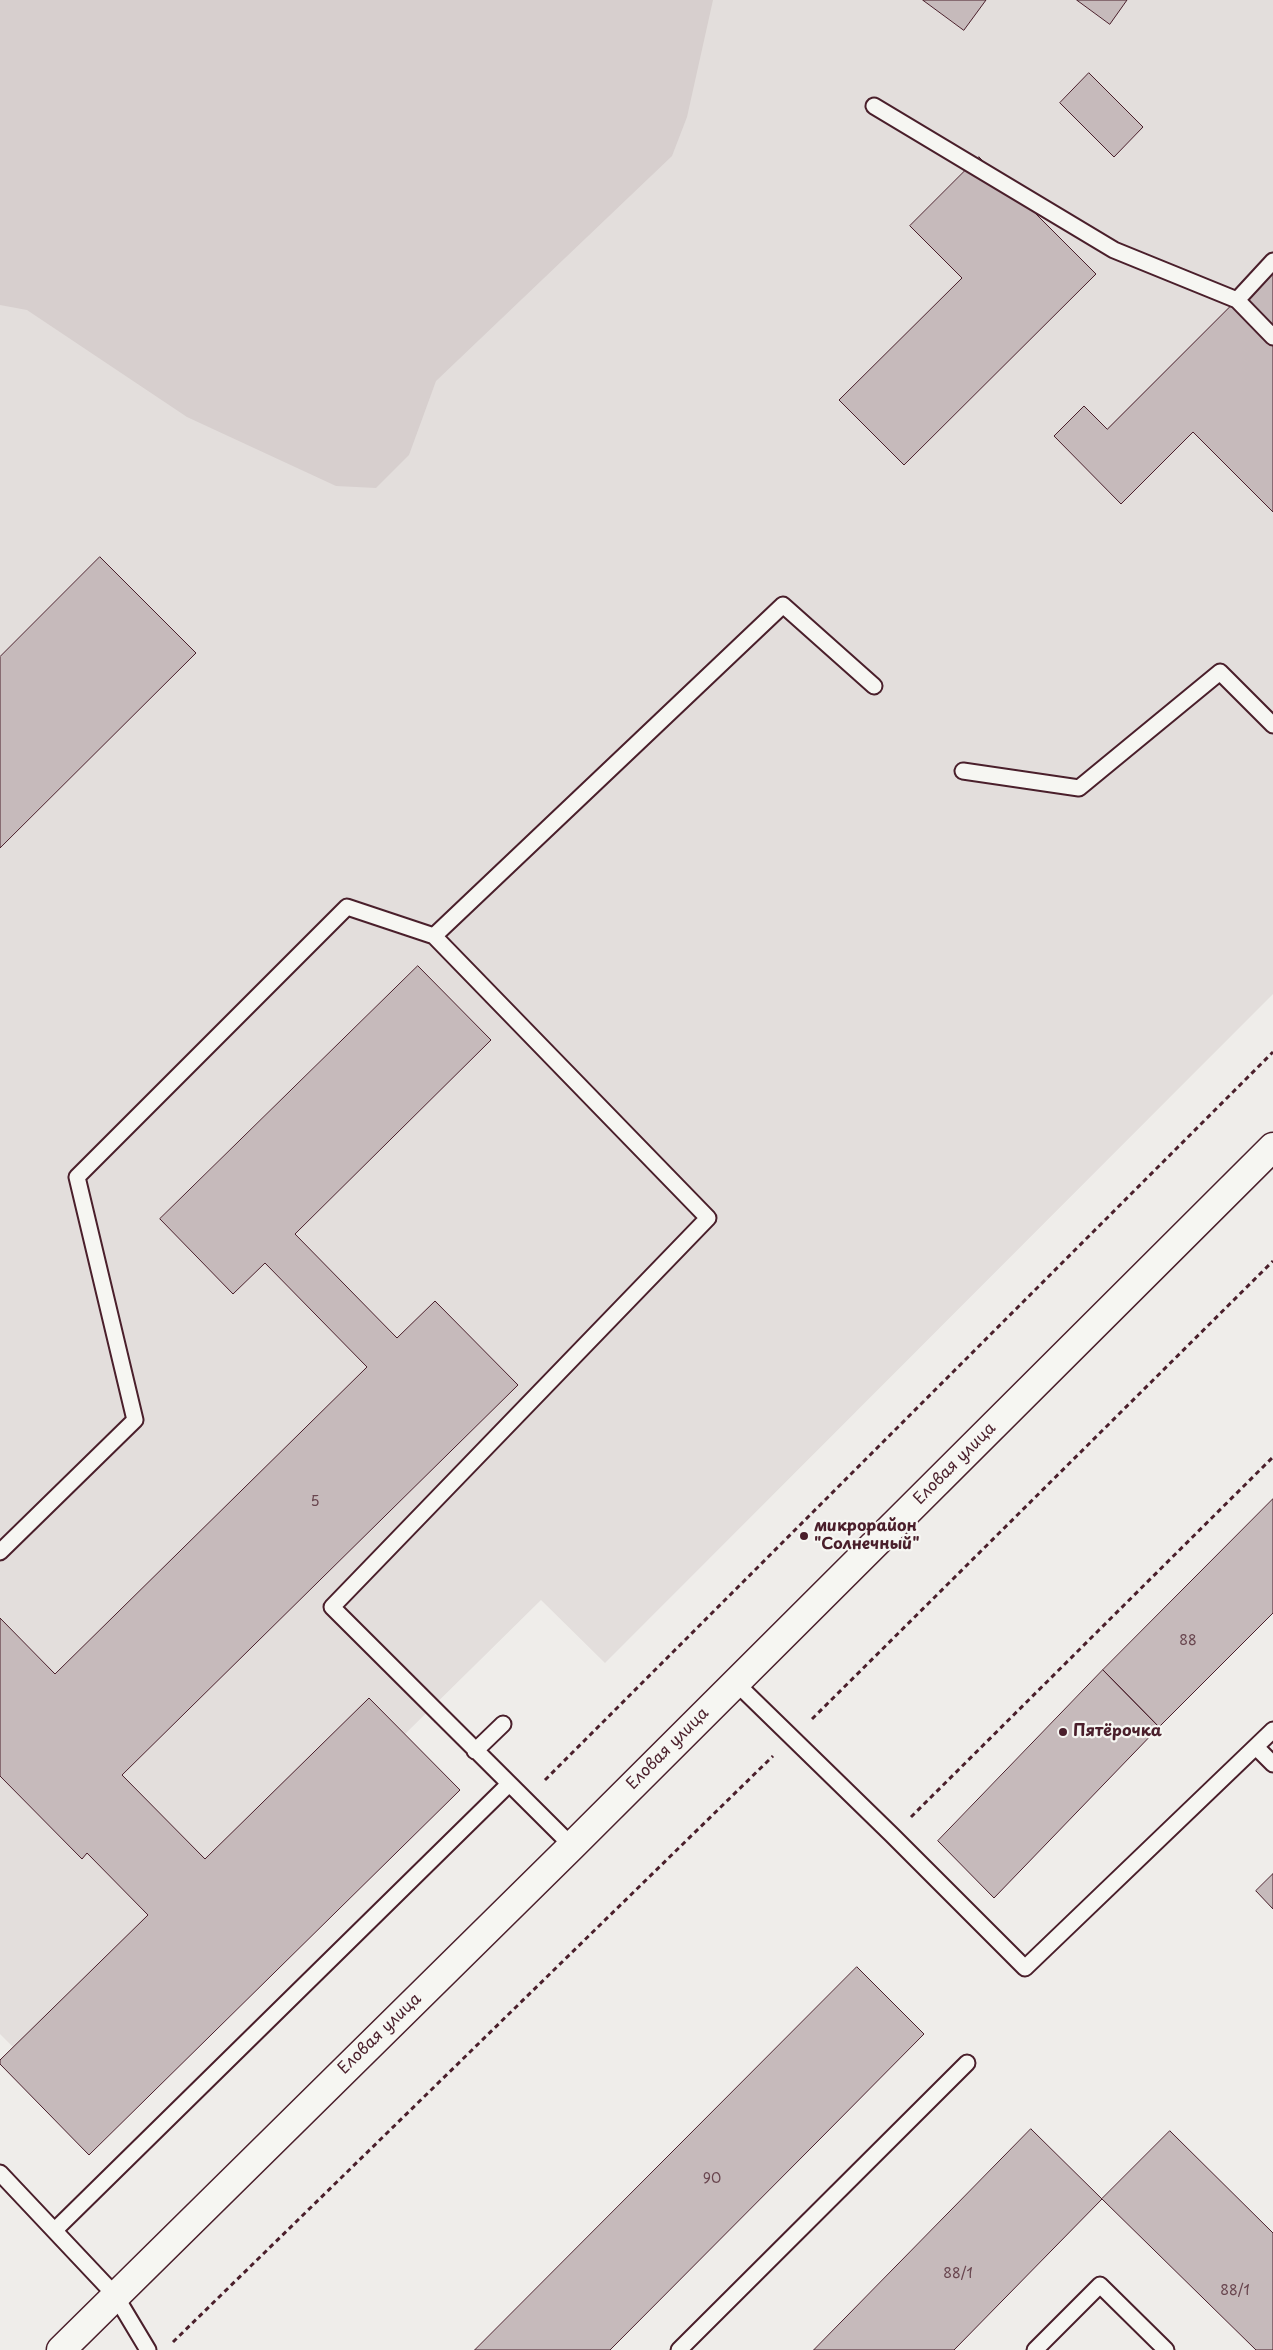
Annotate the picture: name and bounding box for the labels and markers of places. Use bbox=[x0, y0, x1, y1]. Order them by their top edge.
place label: микрорайон "Солнечный" bbox=[814, 1517, 920, 1555]
marker: микрорайон "Солнечный" bbox=[798, 1530, 810, 1542]
place label: Пятёрочка bbox=[1073, 1722, 1162, 1742]
marker: Пятёрочка bbox=[1057, 1726, 1069, 1738]

